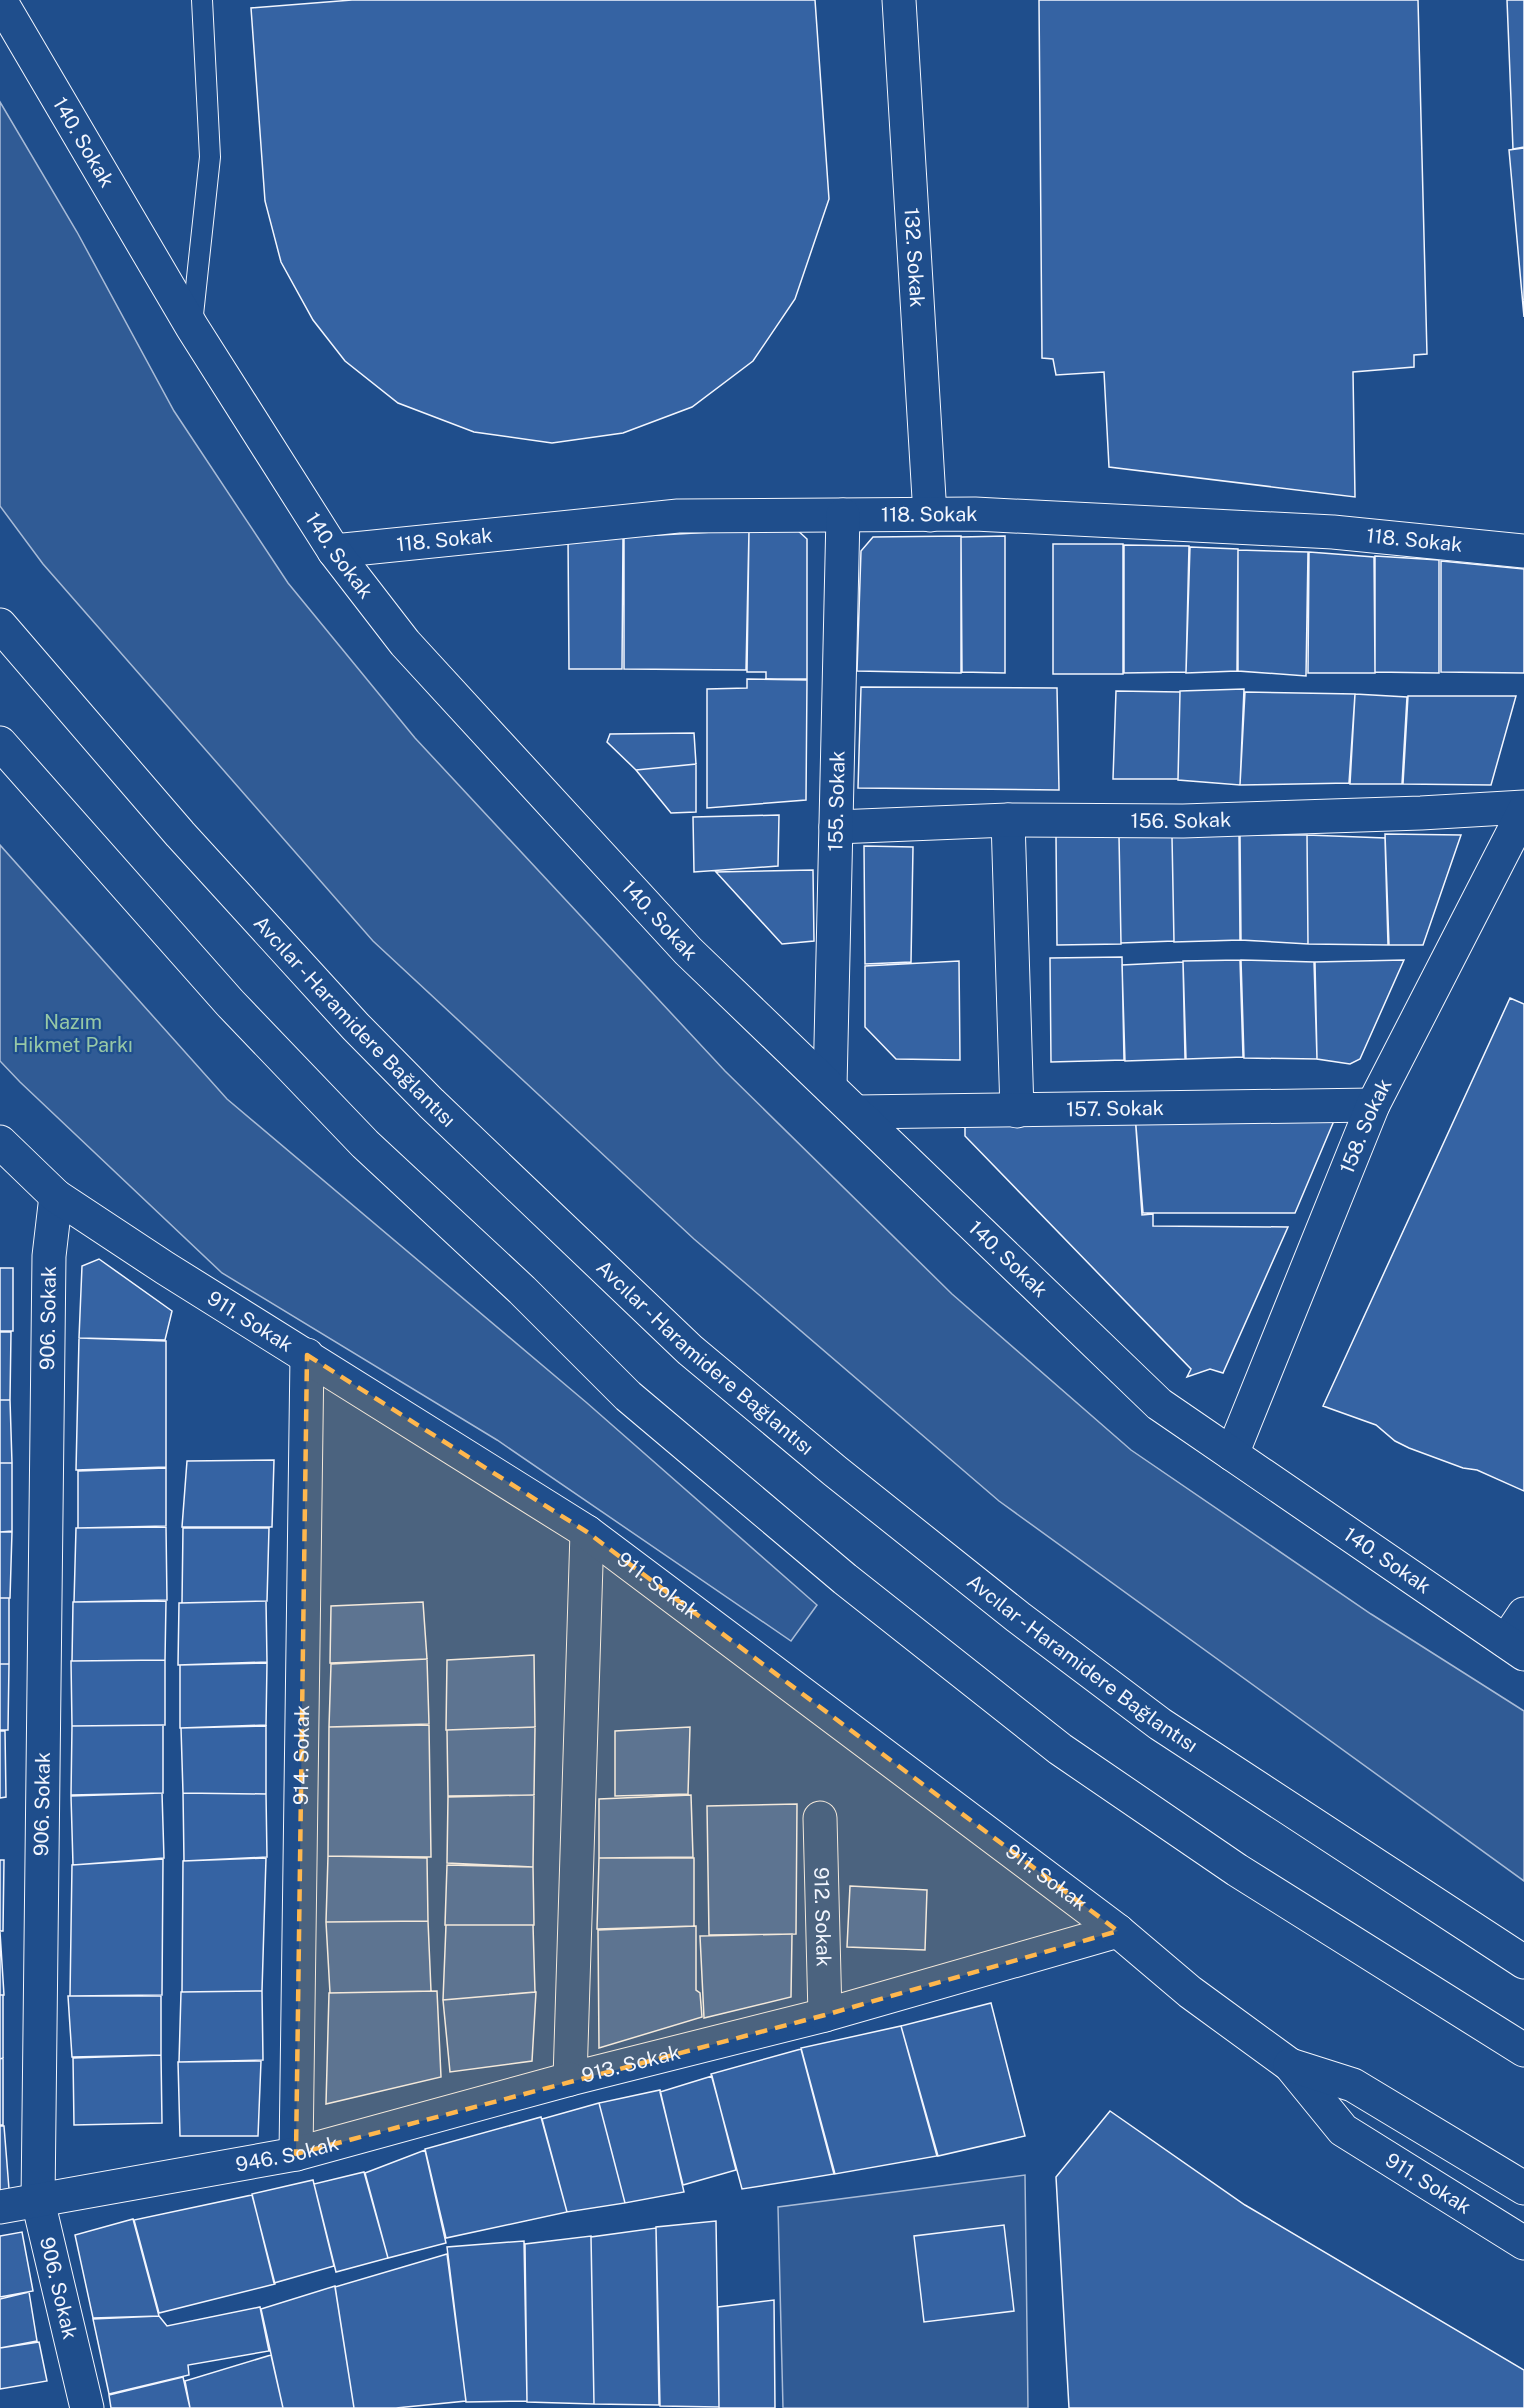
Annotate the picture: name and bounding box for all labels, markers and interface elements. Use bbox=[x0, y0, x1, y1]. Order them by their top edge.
street label: 140. Sokak bbox=[48, 93, 119, 192]
street label: 132. Sokak bbox=[900, 207, 929, 308]
street label: 118. Sokak bbox=[881, 502, 978, 527]
street label: 140. Sokak bbox=[301, 508, 378, 603]
street label: 118. Sokak bbox=[395, 523, 494, 557]
street label: 118. Sokak bbox=[1365, 523, 1464, 557]
street label: 155. Sokak bbox=[823, 750, 850, 852]
street label: 156. Sokak bbox=[1130, 807, 1232, 833]
street label: 140. Sokak bbox=[617, 875, 702, 965]
street label: Avcılar - Haramidere Bağlantısı bbox=[249, 911, 460, 1132]
park label: Nazım Hikmet Parkı bbox=[13, 1010, 133, 1057]
street label: 158. Sokak bbox=[1335, 1074, 1397, 1177]
street label: 157. Sokak bbox=[1066, 1096, 1164, 1121]
street label: 140. Sokak bbox=[964, 1215, 1053, 1302]
street label: Avcılar - Haramidere Bağlantısı bbox=[591, 1255, 819, 1460]
street label: 906. Sokak bbox=[35, 1266, 61, 1370]
street label: 911. Sokak bbox=[203, 1286, 297, 1357]
street label: 140. Sokak bbox=[1339, 1522, 1435, 1599]
street label: 911. Sokak bbox=[612, 1547, 704, 1624]
street label: Avcılar - Haramidere Bağlantısı bbox=[962, 1569, 1202, 1757]
street label: 914. Sokak bbox=[289, 1705, 314, 1805]
street label: 906. Sokak bbox=[29, 1752, 55, 1856]
street label: 911. Sokak bbox=[1001, 1839, 1092, 1916]
street label: 912. Sokak bbox=[809, 1867, 836, 1967]
street label: 913. Sokak bbox=[579, 2040, 683, 2088]
street label: 946. Sokak bbox=[234, 2131, 341, 2177]
street label: 911. Sokak bbox=[1381, 2148, 1475, 2219]
street label: 906. Sokak bbox=[35, 2235, 82, 2342]

